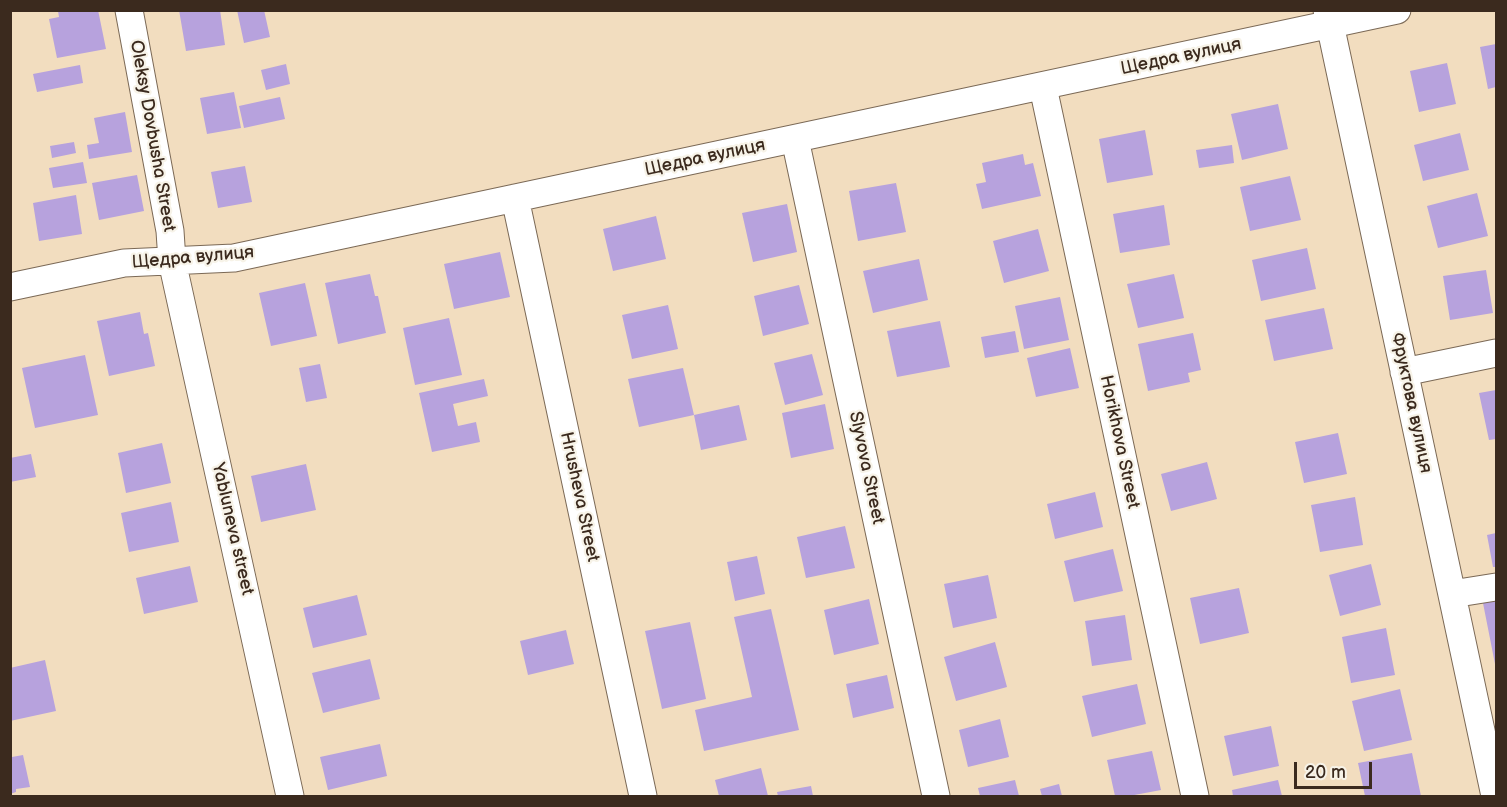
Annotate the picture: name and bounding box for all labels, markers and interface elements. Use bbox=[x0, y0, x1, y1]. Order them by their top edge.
street label: Щедра вулиця bbox=[1119, 34, 1243, 80]
street label: Oleksy Dovbusha Street bbox=[125, 39, 179, 233]
street label: Щедра вулиця bbox=[643, 135, 767, 181]
street label: Щедра вулиця bbox=[131, 242, 255, 274]
street label: Фруктова вулиця bbox=[1386, 331, 1436, 475]
street label: Horikhova Street bbox=[1094, 373, 1144, 511]
street label: Slyvova Street bbox=[844, 410, 888, 526]
street label: Hrusheva Street bbox=[555, 430, 603, 564]
street label: Yabluneva street bbox=[206, 461, 258, 597]
scale bar bbox=[1297, 750, 1375, 788]
text: 20 m bbox=[1305, 762, 1346, 783]

